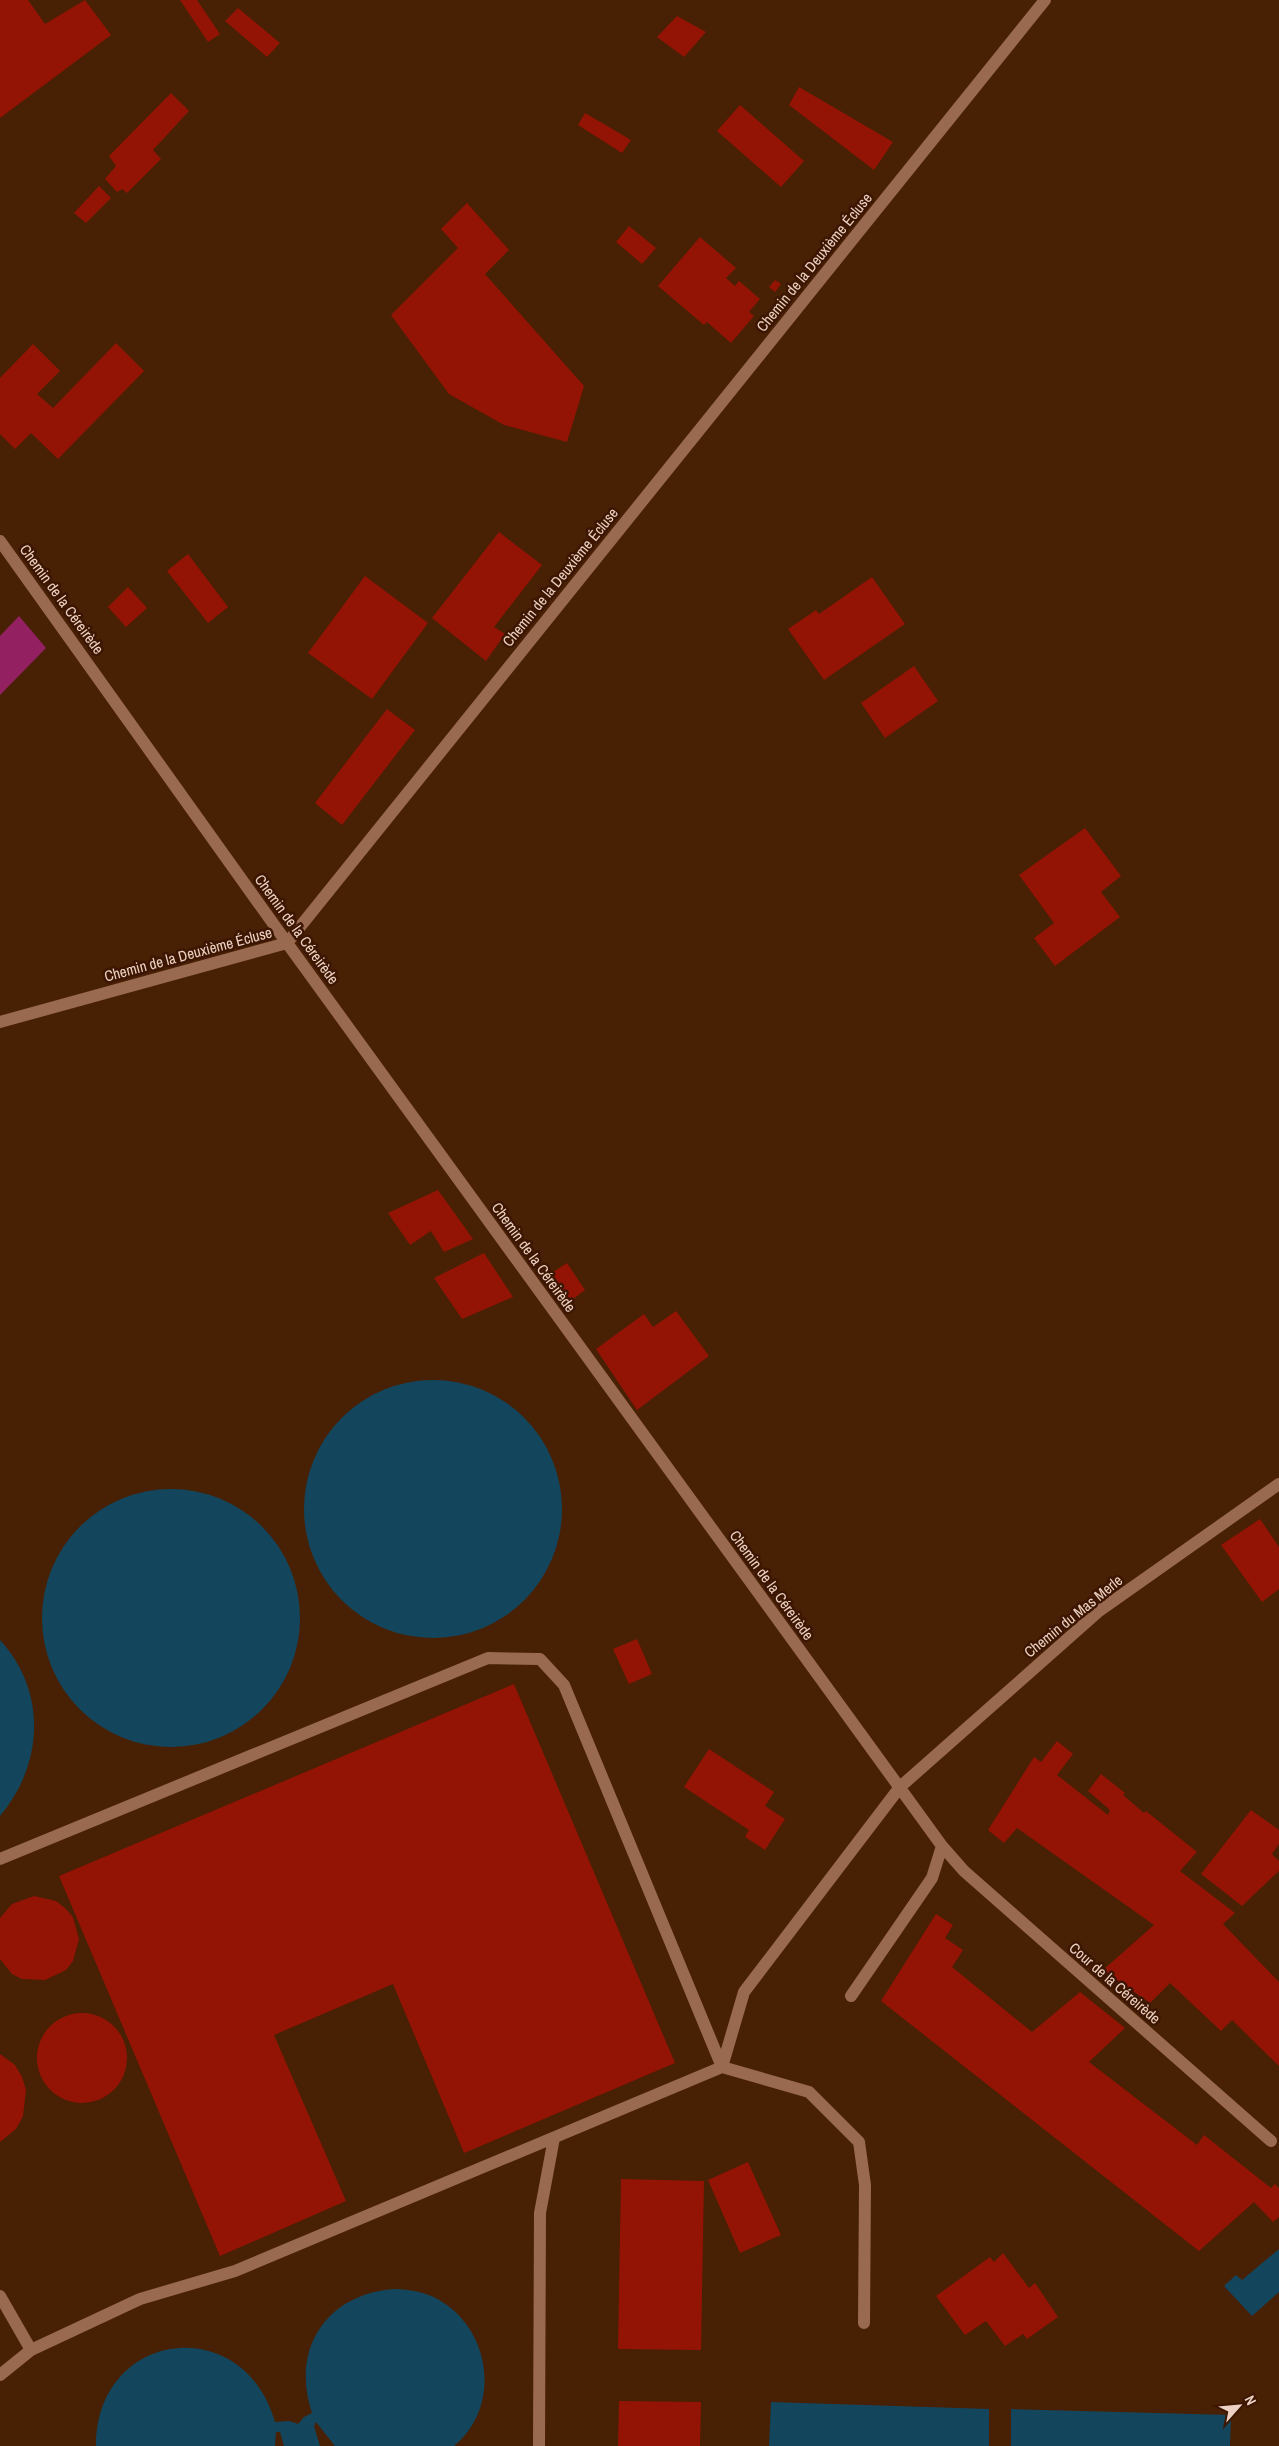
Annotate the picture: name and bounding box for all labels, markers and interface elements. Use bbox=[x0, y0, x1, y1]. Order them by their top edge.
street label: Chemin de la Deuxième Écluse bbox=[751, 188, 877, 336]
street label: Chemin de la Deuxième Écluse bbox=[497, 503, 623, 651]
street label: Chemin de la Céreirède bbox=[15, 540, 109, 658]
street label: Chemin de la Céreirède bbox=[250, 870, 344, 988]
street label: Chemin de la Deuxième Écluse bbox=[102, 921, 274, 987]
street label: Chemin de la Céreirède bbox=[487, 1198, 581, 1316]
street label: Chemin de la Céreirède bbox=[725, 1526, 819, 1644]
street label: Chemin du Mas Merle bbox=[1019, 1570, 1127, 1662]
street label: Cour de la Céreirède bbox=[1065, 1937, 1165, 2029]
north arrow bbox=[1214, 2381, 1264, 2431]
text: N bbox=[1241, 2392, 1260, 2408]

